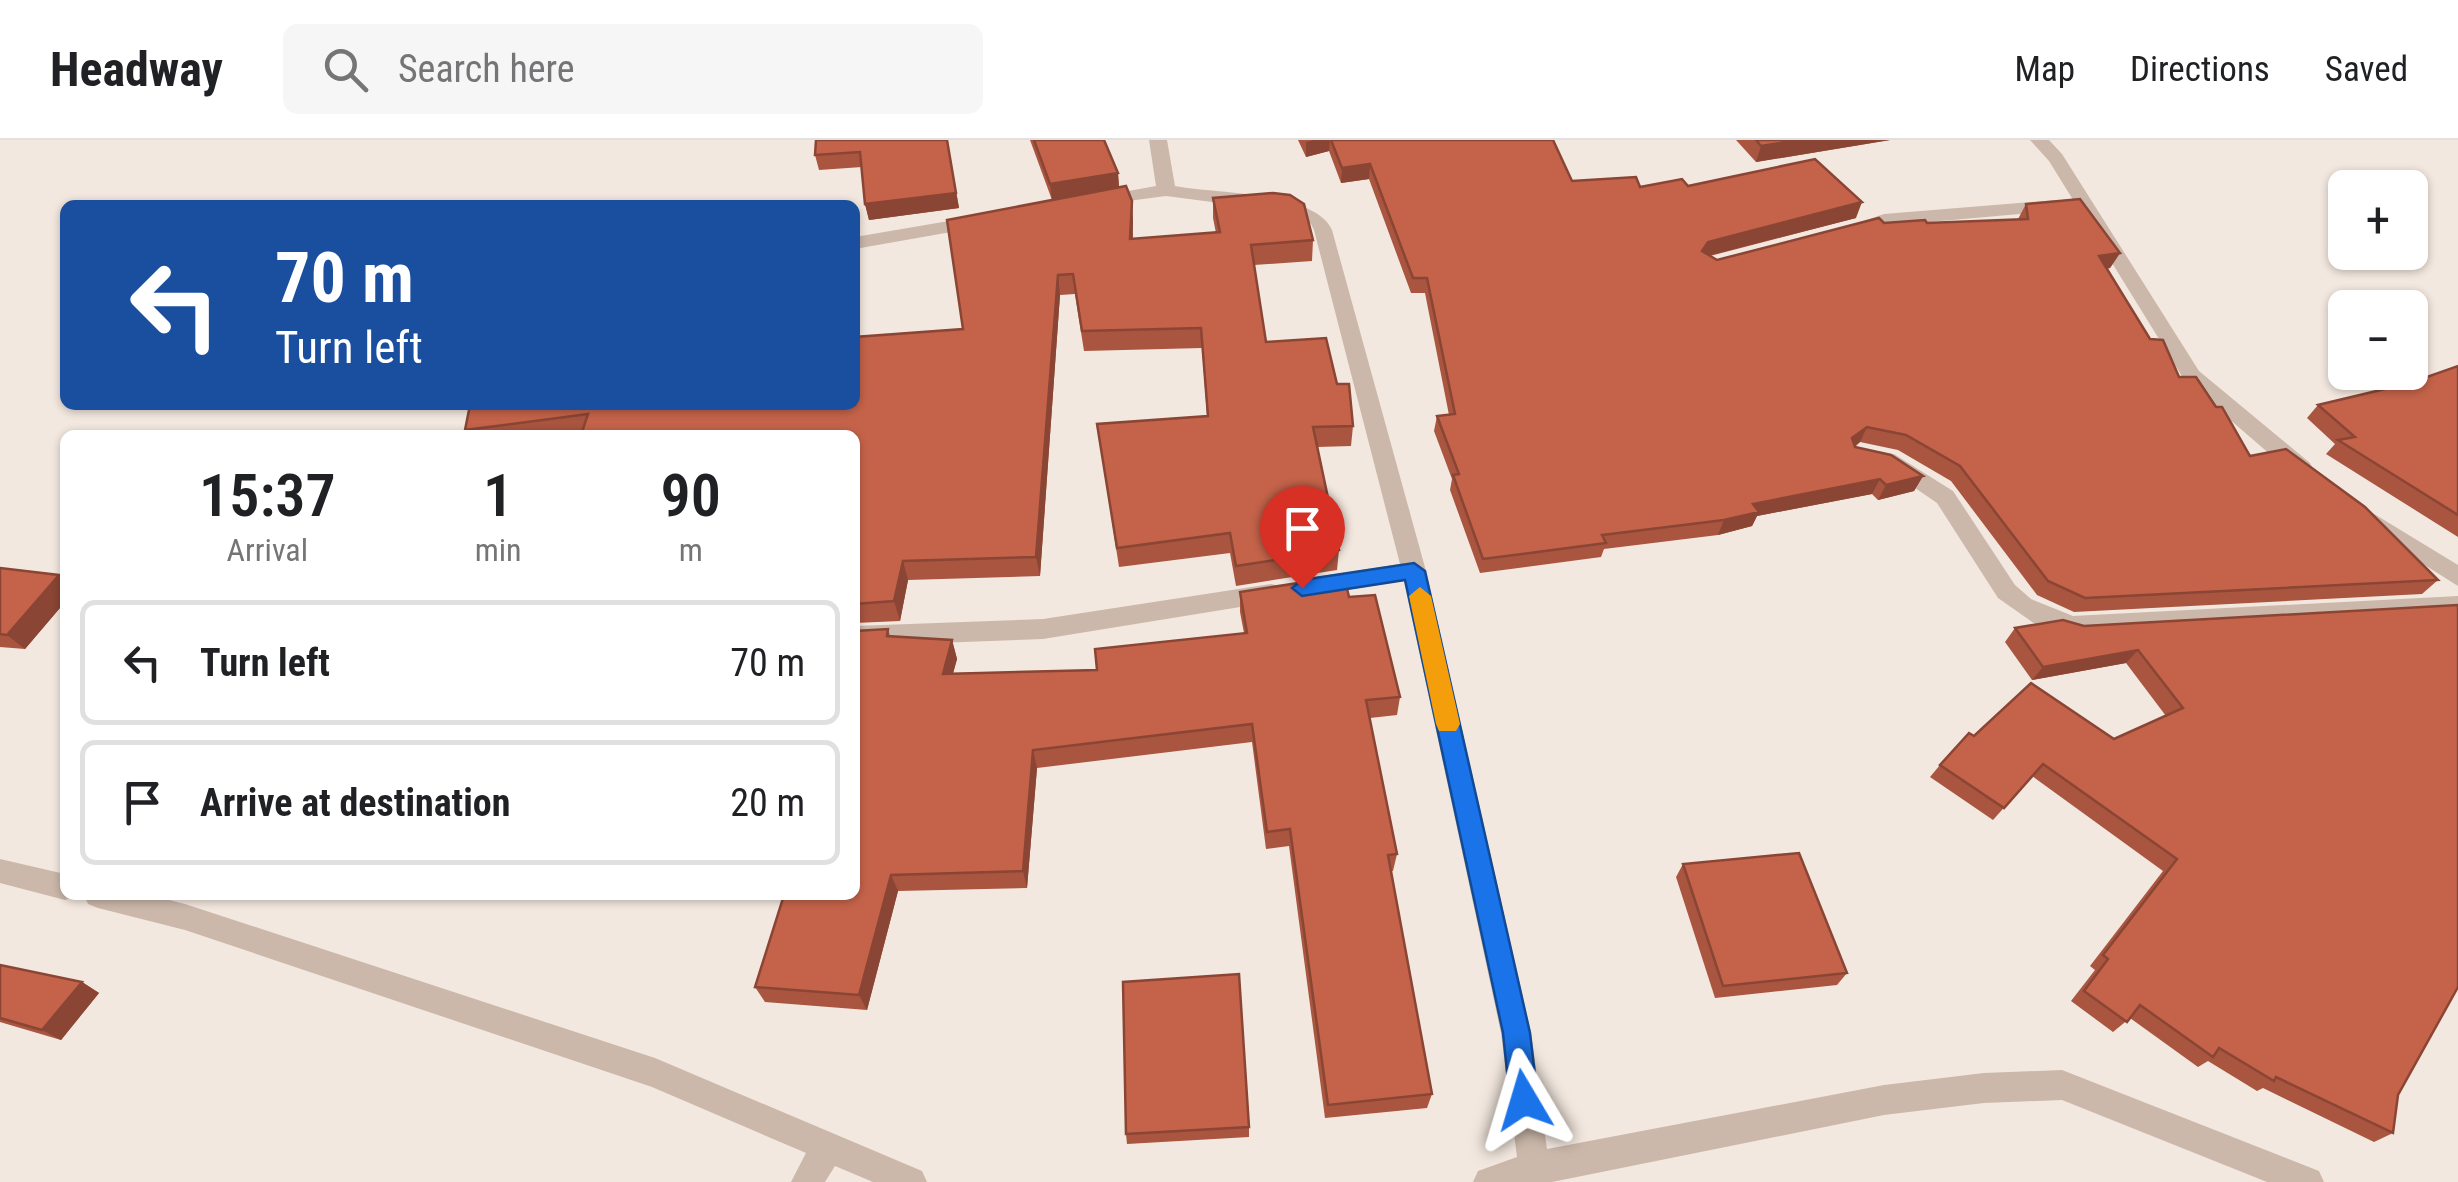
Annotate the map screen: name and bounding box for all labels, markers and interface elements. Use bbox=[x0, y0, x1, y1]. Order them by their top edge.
search box bbox=[283, 24, 983, 114]
text: Headway bbox=[50, 41, 223, 98]
icon: search bbox=[318, 42, 373, 97]
text: Search here bbox=[398, 47, 575, 91]
text: Map bbox=[2015, 49, 2075, 90]
text: Directions bbox=[2130, 49, 2270, 90]
text: Saved bbox=[2325, 49, 2408, 90]
map controls bbox=[2328, 170, 2428, 390]
button: + bbox=[2328, 170, 2428, 270]
text: 70 m bbox=[275, 237, 414, 319]
icon: left bbox=[110, 240, 240, 370]
button: − bbox=[2328, 290, 2428, 390]
text: Turn left bbox=[275, 321, 423, 374]
text: 15:37 bbox=[199, 460, 336, 531]
text: 1 bbox=[483, 460, 513, 531]
text: 90 bbox=[661, 460, 721, 531]
pin bbox=[1260, 486, 1345, 589]
icon: arrive bbox=[1275, 501, 1330, 556]
text: Arrival bbox=[227, 531, 308, 569]
text: min bbox=[475, 531, 522, 569]
text: m bbox=[679, 531, 703, 569]
icon: left bbox=[115, 635, 170, 690]
text: Turn left bbox=[200, 641, 330, 685]
text: 70 m bbox=[730, 641, 805, 685]
icon: arrive bbox=[115, 775, 170, 830]
text: Arrive at destination bbox=[200, 781, 510, 825]
text: 20 m bbox=[730, 781, 805, 825]
position arrow bbox=[1472, 1048, 1576, 1152]

